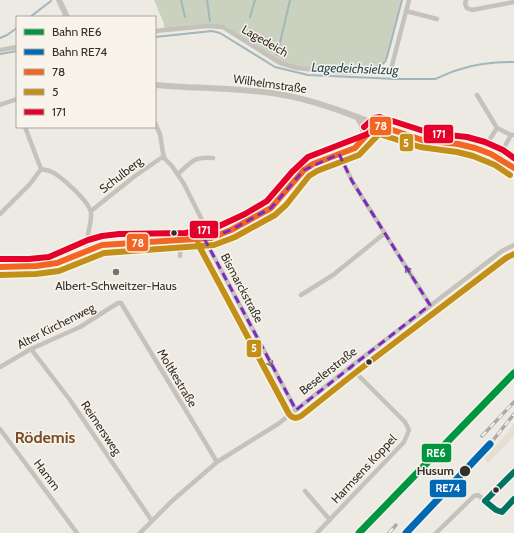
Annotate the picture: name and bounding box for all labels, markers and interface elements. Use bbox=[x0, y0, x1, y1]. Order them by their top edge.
legend bbox=[16, 16, 156, 128]
street label: Lagedeich bbox=[239, 21, 291, 60]
text: Bahn RE6 bbox=[52, 24, 102, 39]
text: Bahn RE74 bbox=[52, 44, 107, 59]
water label: Lagedeichsielzug bbox=[311, 58, 400, 78]
text: 78 bbox=[52, 64, 65, 79]
street label: Wilhelmstraße bbox=[232, 71, 308, 96]
text: 5 bbox=[52, 84, 59, 99]
text: 171 bbox=[52, 104, 66, 119]
line badge: 78 bbox=[369, 116, 392, 136]
text: 78 bbox=[375, 119, 387, 133]
line badge: 171 bbox=[423, 124, 454, 144]
text: 171 bbox=[432, 127, 446, 141]
line badge: 5 bbox=[399, 133, 414, 152]
text: 5 bbox=[403, 136, 409, 150]
street label: Schulberg bbox=[96, 152, 146, 196]
line badge: 171 bbox=[189, 220, 219, 239]
text: 171 bbox=[197, 223, 211, 237]
unlabelled marker bbox=[169, 228, 179, 238]
line badge: 78 bbox=[126, 233, 149, 252]
text: 78 bbox=[132, 236, 144, 250]
street label: Bismarckstraße bbox=[218, 250, 267, 325]
one-way arrow bbox=[405, 266, 413, 278]
marker: Albert-Schweitzer-Haus bbox=[111, 267, 121, 277]
place label: Albert-Schweitzer-Haus bbox=[55, 278, 177, 293]
street label: Alter Kirchenweg bbox=[14, 299, 98, 352]
line badge: 5 bbox=[246, 339, 262, 358]
text: 5 bbox=[251, 341, 257, 355]
street label: Beselerstraße bbox=[296, 344, 359, 398]
street label: Moltkestraße bbox=[154, 346, 201, 410]
one-way arrow bbox=[266, 354, 274, 366]
unlabelled marker bbox=[364, 357, 374, 367]
street label: Reimersweg bbox=[78, 398, 126, 458]
district label: Rödemis bbox=[15, 428, 76, 447]
street label: Harmsens Koppel bbox=[328, 431, 400, 506]
line badge: RE6 bbox=[421, 443, 452, 463]
text: RE6 bbox=[426, 446, 446, 460]
street label: Hamm bbox=[31, 456, 64, 493]
place label: Husum bbox=[417, 463, 454, 478]
marker: Husum bbox=[458, 464, 472, 478]
line badge: RE74 bbox=[429, 479, 467, 498]
text: RE74 bbox=[435, 481, 461, 495]
unlabelled marker bbox=[491, 485, 501, 495]

